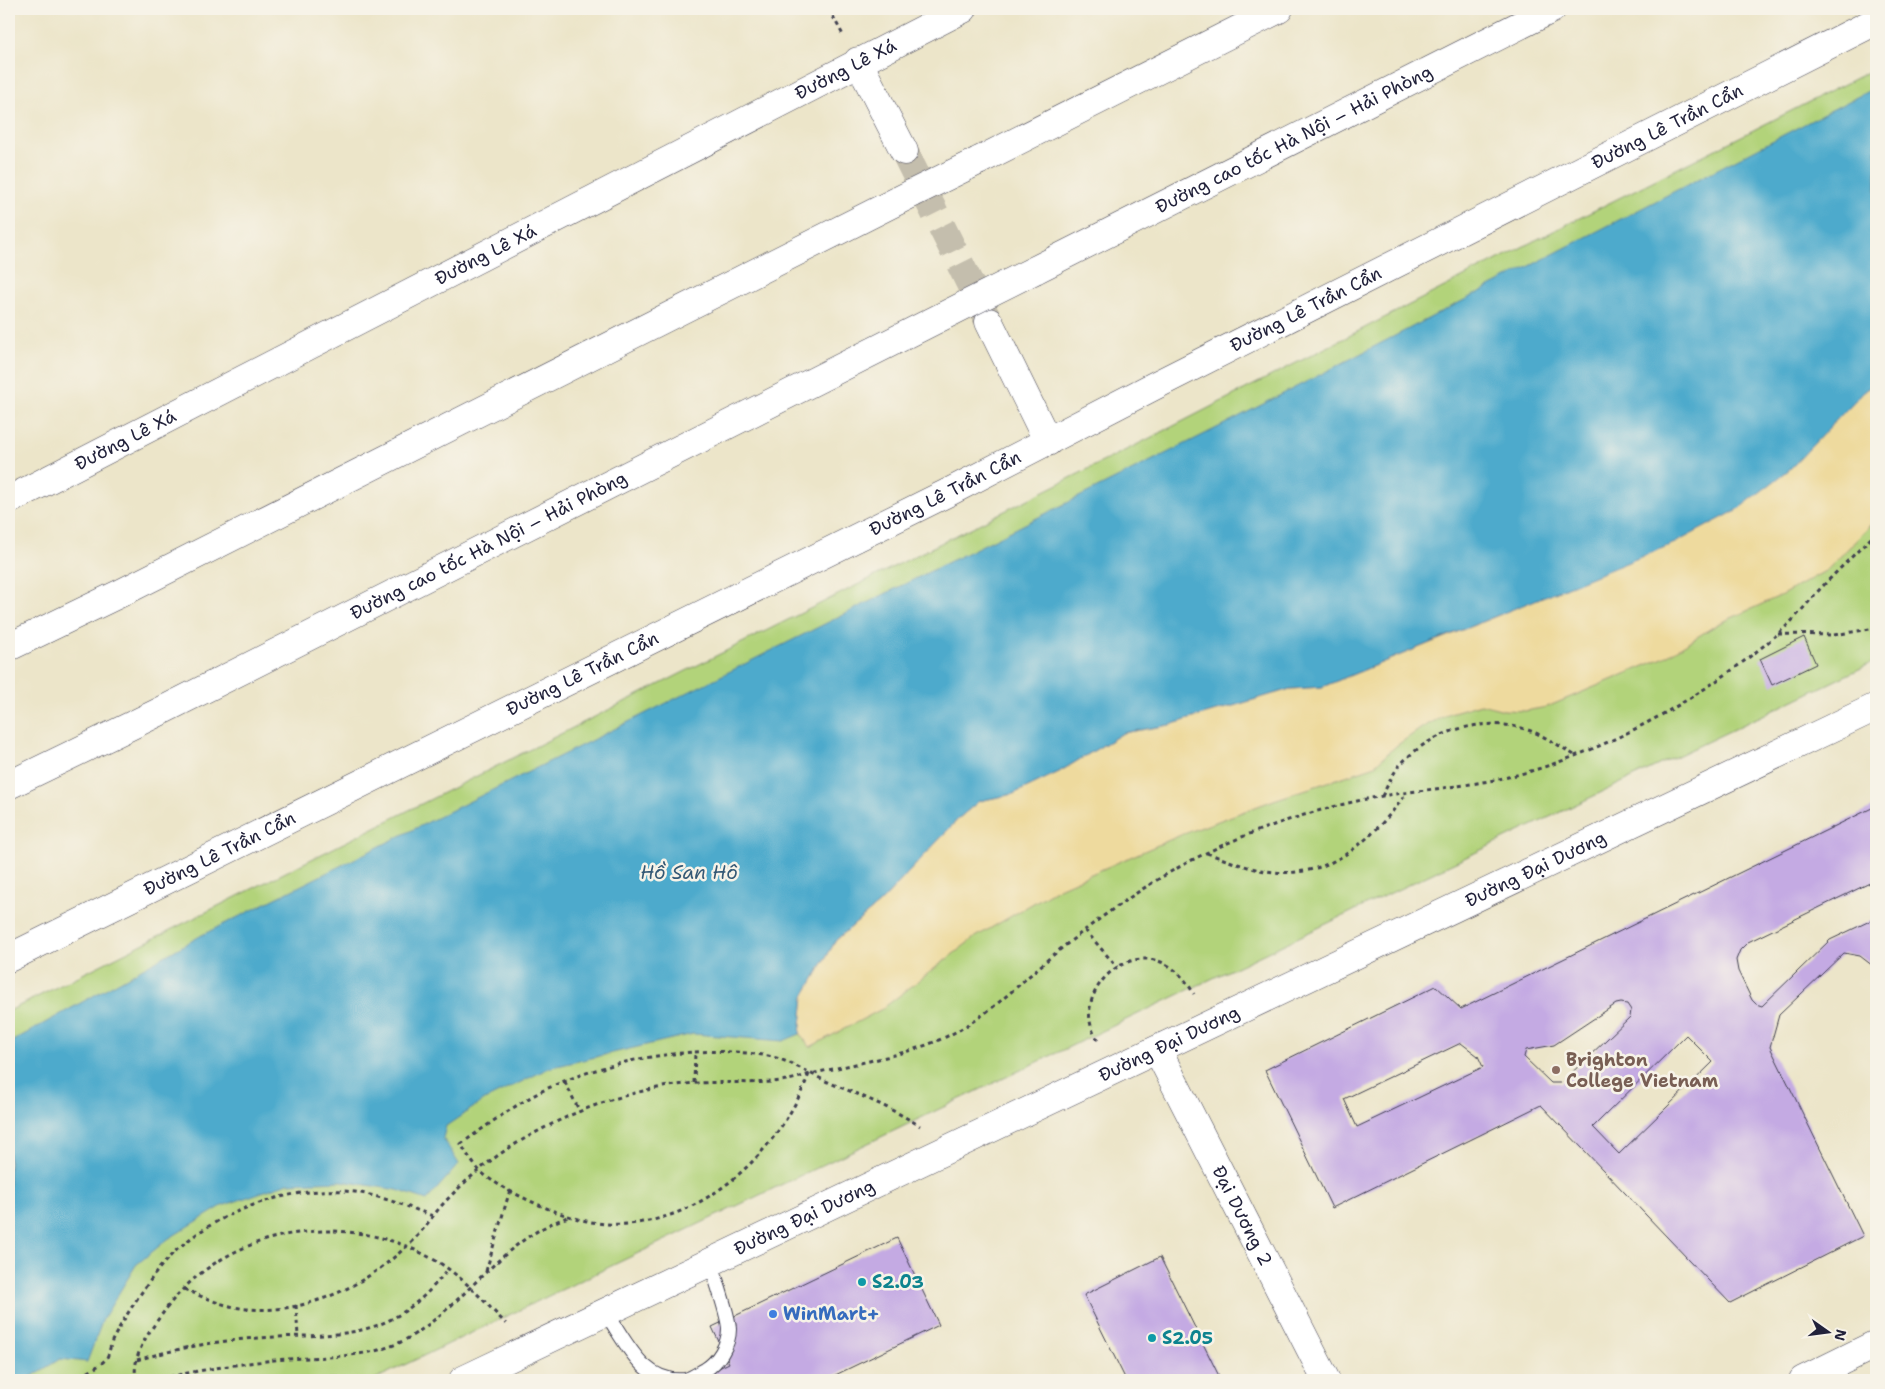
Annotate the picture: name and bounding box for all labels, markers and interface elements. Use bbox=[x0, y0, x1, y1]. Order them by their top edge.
street label: Đường Lê Xá bbox=[791, 33, 901, 105]
street label: Đường cao tốc Hà Nội – Hải Phòng bbox=[1151, 59, 1436, 219]
street label: Đường Lê Trần Cẩn bbox=[1587, 78, 1747, 175]
street label: Đường Lê Xá bbox=[431, 219, 540, 291]
street label: Đường Lê Trần Cẩn bbox=[1226, 261, 1386, 358]
street label: Đường Lê Xá bbox=[71, 404, 180, 476]
street label: Đường Lê Trần Cẩn bbox=[865, 445, 1025, 542]
street label: Đường cao tốc Hà Nội – Hải Phòng bbox=[346, 466, 631, 625]
street label: Đường Lê Trần Cẩn bbox=[502, 626, 663, 722]
street label: Đường Lê Trần Cẩn bbox=[139, 806, 300, 901]
street label: Đường Đại Dương bbox=[1461, 825, 1610, 913]
water label: Hồ San Hô bbox=[640, 860, 738, 885]
street label: Đường Đại Dương bbox=[1095, 1000, 1243, 1088]
place label: Brighton College Vietnam bbox=[1566, 1048, 1719, 1093]
marker: Brighton College Vietnam bbox=[1550, 1064, 1562, 1076]
street label: Đại Dương 2 bbox=[1207, 1162, 1278, 1270]
street label: Đường Đại Dương bbox=[730, 1174, 879, 1261]
place label: S2.03 bbox=[872, 1270, 924, 1294]
marker: S2.03 bbox=[856, 1276, 868, 1288]
place label: WinMart+ bbox=[783, 1302, 880, 1326]
north arrow bbox=[1802, 1306, 1852, 1356]
marker: WinMart+ bbox=[767, 1308, 779, 1320]
place label: S2.05 bbox=[1162, 1326, 1213, 1350]
text: N bbox=[1831, 1328, 1851, 1343]
marker: S2.05 bbox=[1146, 1332, 1158, 1344]

